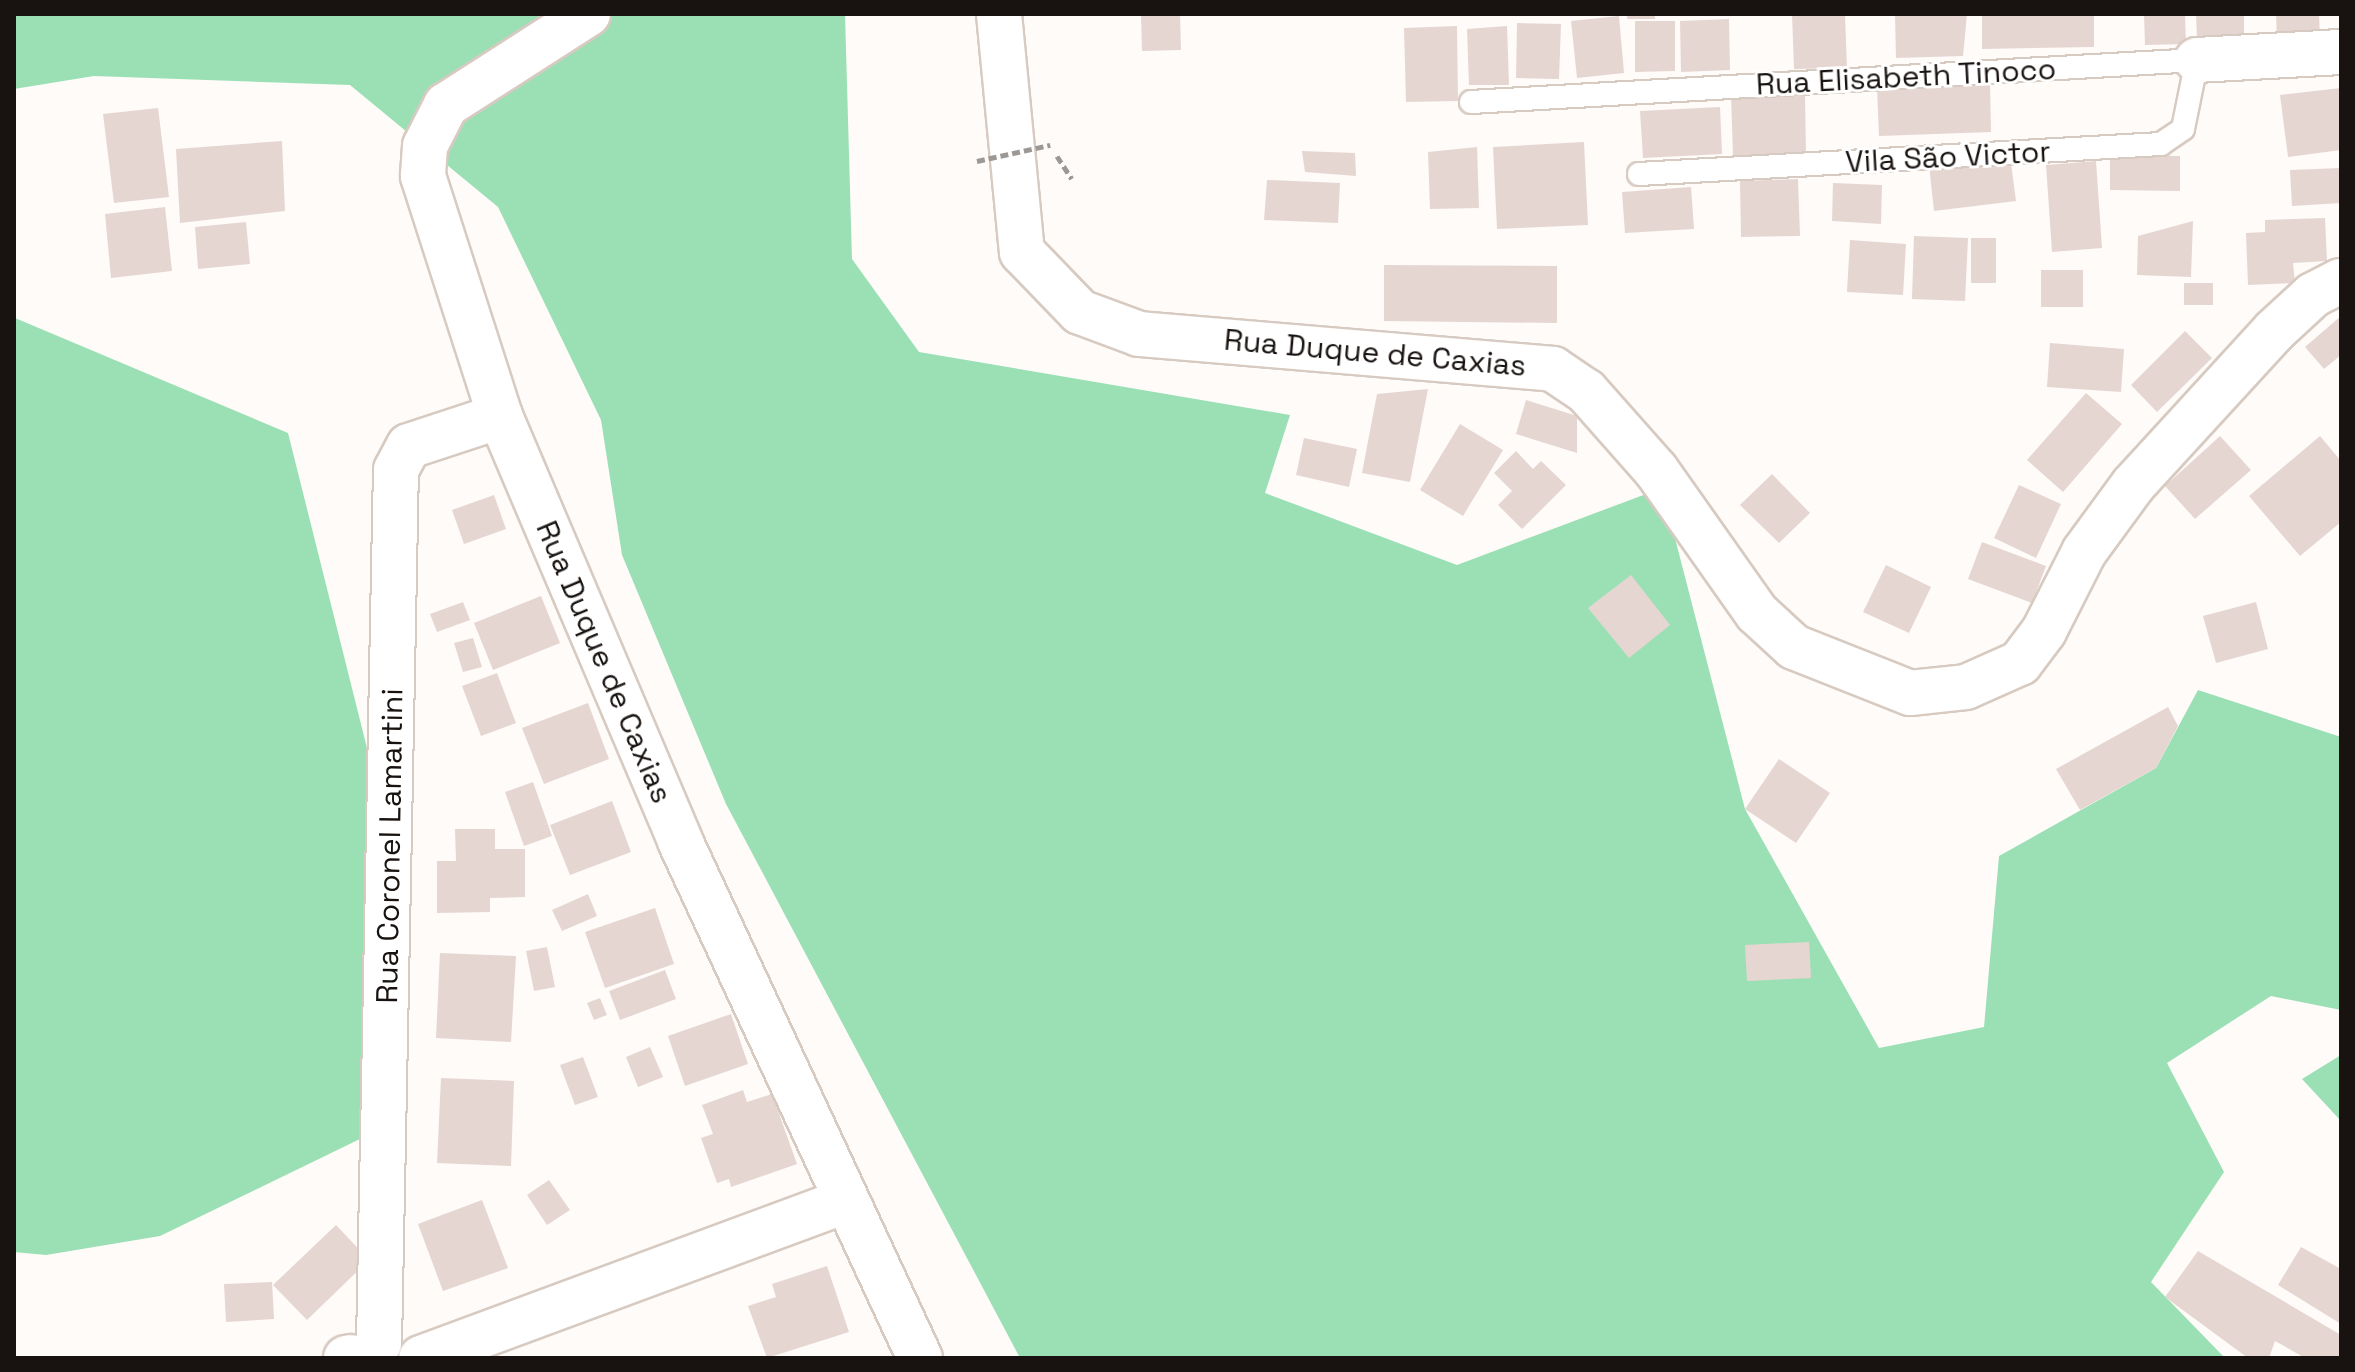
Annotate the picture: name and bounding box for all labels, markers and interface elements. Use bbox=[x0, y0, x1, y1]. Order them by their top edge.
street label: Rua Elisabeth Tinoco bbox=[1755, 51, 2057, 103]
street label: Vila São Victor bbox=[1844, 134, 2052, 180]
street label: Rua Duque de Caxias bbox=[1222, 322, 1528, 384]
street label: Rua Duque de Caxias bbox=[528, 515, 680, 809]
street label: Rua Coronel Lamartini bbox=[369, 688, 411, 1004]

